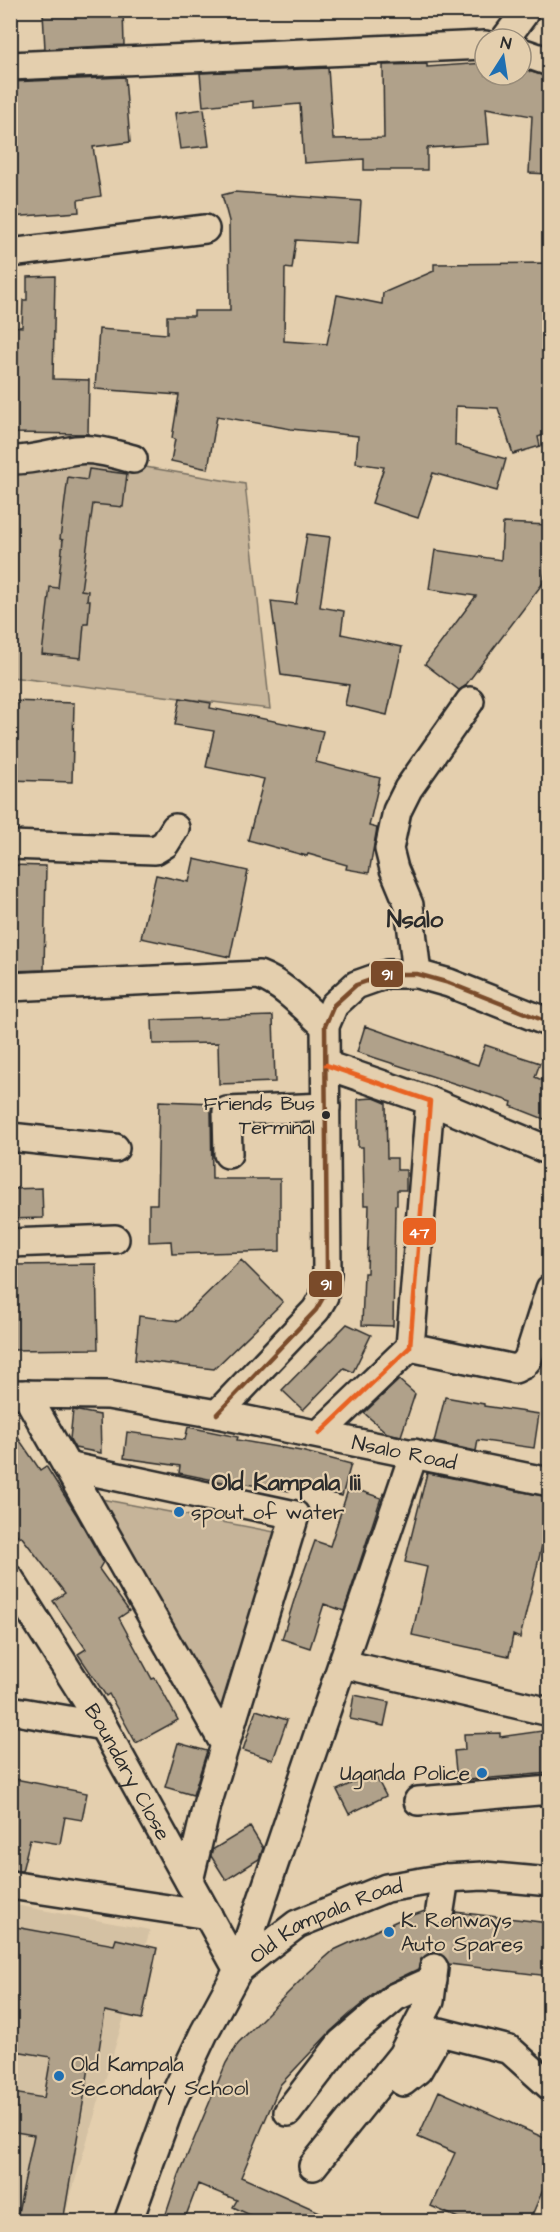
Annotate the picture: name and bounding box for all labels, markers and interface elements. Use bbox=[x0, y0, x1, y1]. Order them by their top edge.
north arrow bbox=[473, 27, 533, 87]
text: N bbox=[499, 32, 513, 55]
district label: Nsalo bbox=[387, 903, 444, 937]
line badge: 91 bbox=[370, 960, 404, 988]
text: 91 bbox=[381, 964, 394, 986]
place label: Friends Bus Terminal bbox=[204, 1090, 315, 1142]
marker: Friends Bus Terminal bbox=[320, 1109, 332, 1121]
line badge: 47 bbox=[402, 1217, 437, 1246]
text: 47 bbox=[409, 1222, 430, 1244]
line badge: 91 bbox=[308, 1270, 343, 1298]
text: 91 bbox=[320, 1274, 333, 1296]
street label: Nsalo Road bbox=[350, 1427, 460, 1477]
district label: Old Kampala Iii bbox=[211, 1466, 361, 1500]
place label: spout of water bbox=[191, 1498, 345, 1528]
marker: spout of water bbox=[172, 1505, 186, 1519]
street label: Boundary Close bbox=[78, 1698, 178, 1845]
place label: Uganda Police bbox=[340, 1759, 470, 1790]
marker: Uganda Police bbox=[475, 1766, 489, 1780]
street label: Old Kampala Road bbox=[243, 1871, 405, 1970]
place label: K. Ronways Auto Spares bbox=[401, 1906, 523, 1960]
marker: K. Ronways Auto Spares bbox=[382, 1925, 396, 1939]
place label: Old Kampala Secondary School bbox=[71, 2050, 249, 2105]
marker: Old Kampala Secondary School bbox=[52, 2069, 66, 2083]

